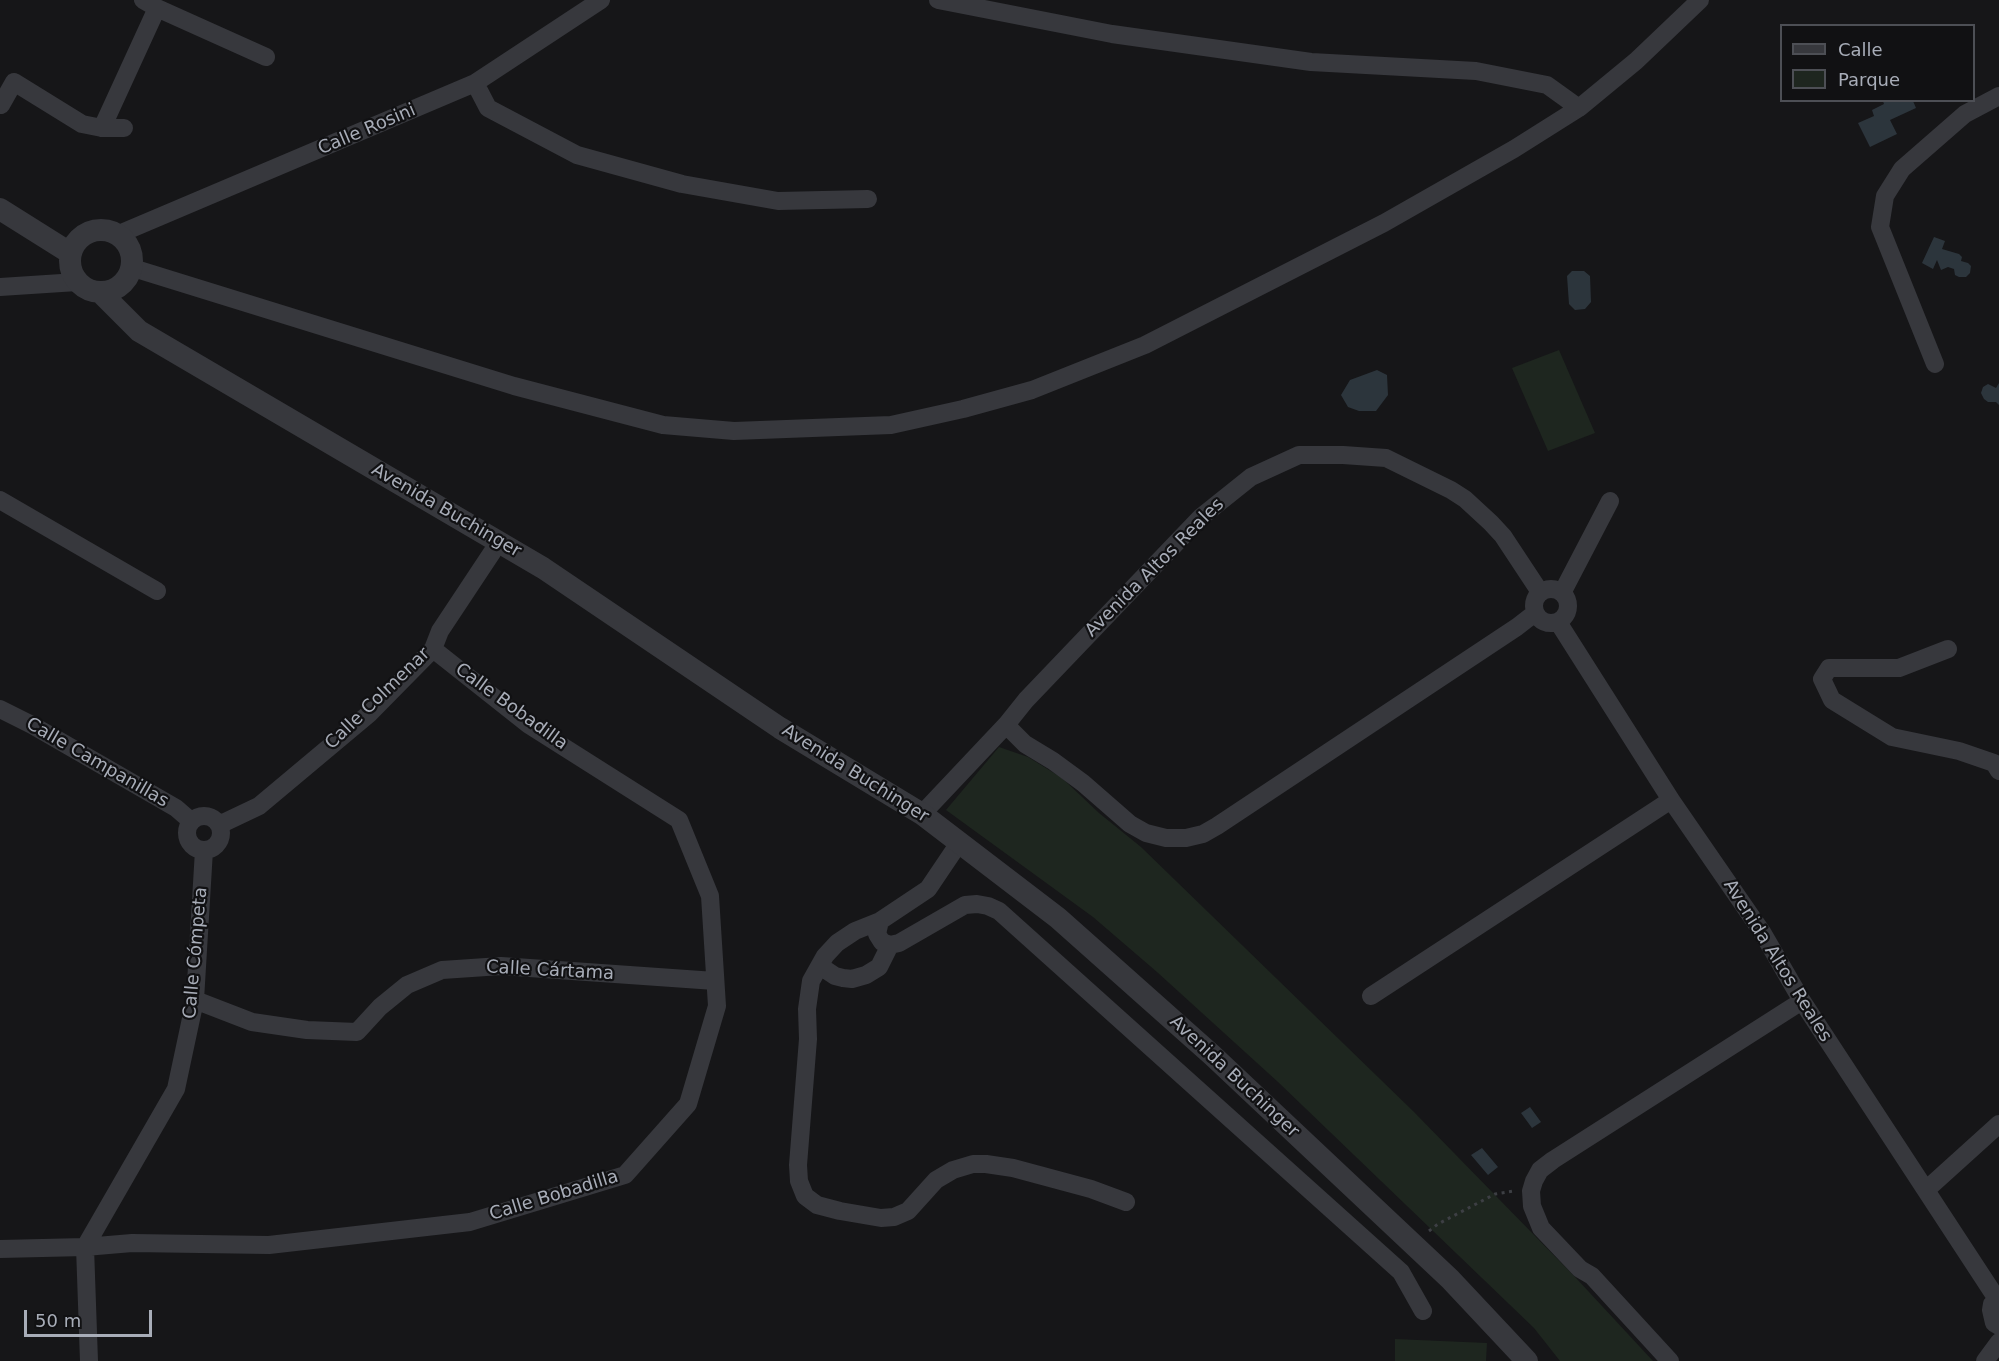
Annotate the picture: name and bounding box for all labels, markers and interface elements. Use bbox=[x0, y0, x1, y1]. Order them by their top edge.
legend bbox=[1780, 24, 1975, 102]
text: Calle bbox=[1838, 39, 1883, 60]
text: Parque bbox=[1838, 69, 1900, 90]
street label: Calle Rosini bbox=[315, 100, 419, 160]
street label: Avenida Buchinger bbox=[367, 459, 525, 563]
street label: Avenida Altos Reales bbox=[1081, 494, 1229, 642]
street label: Calle Colmenar bbox=[321, 643, 435, 755]
street label: Calle Bobadilla bbox=[451, 659, 571, 755]
street label: Calle Campanillas bbox=[22, 713, 172, 813]
street label: Avenida Buchinger bbox=[778, 720, 932, 828]
street label: Avenida Altos Reales bbox=[1718, 876, 1836, 1046]
street label: Calle Cómpeta bbox=[179, 886, 213, 1020]
street label: Calle Cártama bbox=[485, 957, 615, 985]
street label: Avenida Buchinger bbox=[1165, 1011, 1303, 1143]
street label: Calle Bobadilla bbox=[487, 1166, 621, 1226]
scale bar bbox=[27, 1298, 154, 1336]
text: 50 m bbox=[35, 1310, 81, 1331]

